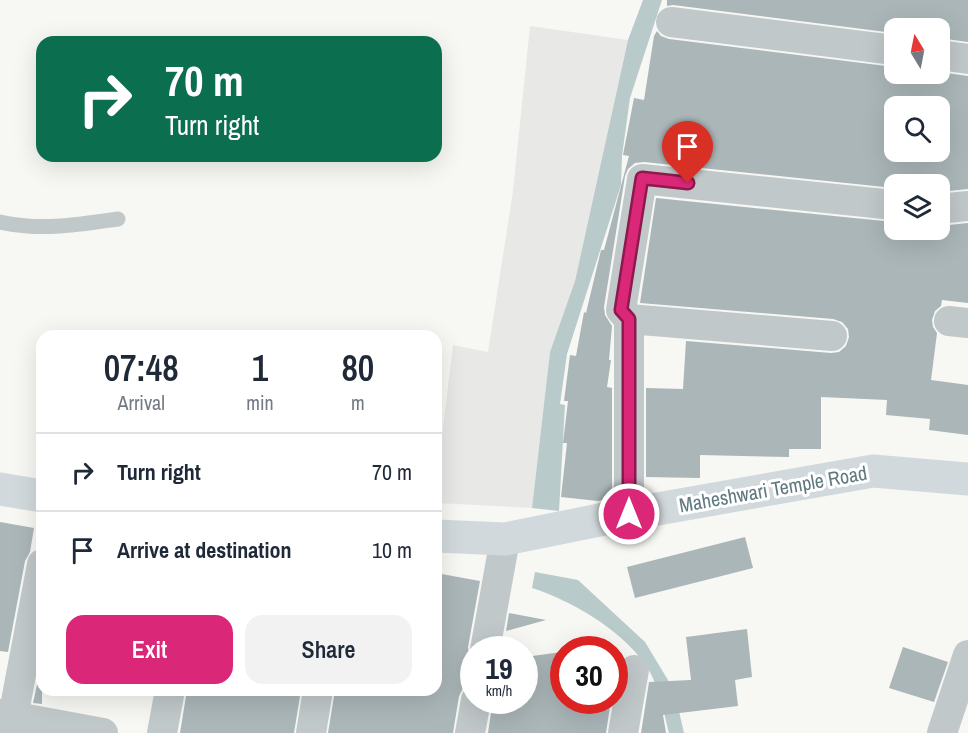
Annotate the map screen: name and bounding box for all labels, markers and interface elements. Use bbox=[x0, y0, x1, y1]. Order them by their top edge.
north arrow bbox=[884, 18, 950, 84]
map controls bbox=[884, 18, 950, 240]
text: 70 m bbox=[165, 53, 244, 109]
icon: right bbox=[66, 60, 144, 138]
button: search bbox=[884, 96, 950, 162]
text: Turn right bbox=[165, 107, 259, 143]
pin bbox=[662, 121, 713, 183]
icon: arrive bbox=[671, 130, 704, 163]
button: layers bbox=[884, 174, 950, 240]
text: 07:48 bbox=[104, 344, 179, 392]
text: 1 bbox=[252, 344, 268, 392]
text: 80 bbox=[341, 344, 374, 392]
text: Arrival bbox=[117, 389, 165, 416]
text: min bbox=[246, 389, 274, 416]
text: m bbox=[351, 389, 365, 416]
icon: right bbox=[66, 456, 99, 489]
text: Turn right bbox=[117, 457, 201, 487]
text: 70 m bbox=[372, 457, 412, 487]
street label: Maheshwari Temple Road bbox=[677, 459, 869, 518]
position arrow bbox=[597, 482, 661, 546]
icon: arrive bbox=[66, 534, 99, 567]
text: Arrive at destination bbox=[117, 535, 291, 565]
text: 10 m bbox=[372, 535, 412, 565]
button: Exit bbox=[66, 615, 233, 684]
button: Share bbox=[245, 615, 412, 684]
speed limit sign: 30 bbox=[550, 636, 628, 714]
text: 19 bbox=[485, 648, 513, 688]
text: km/h bbox=[486, 680, 512, 701]

